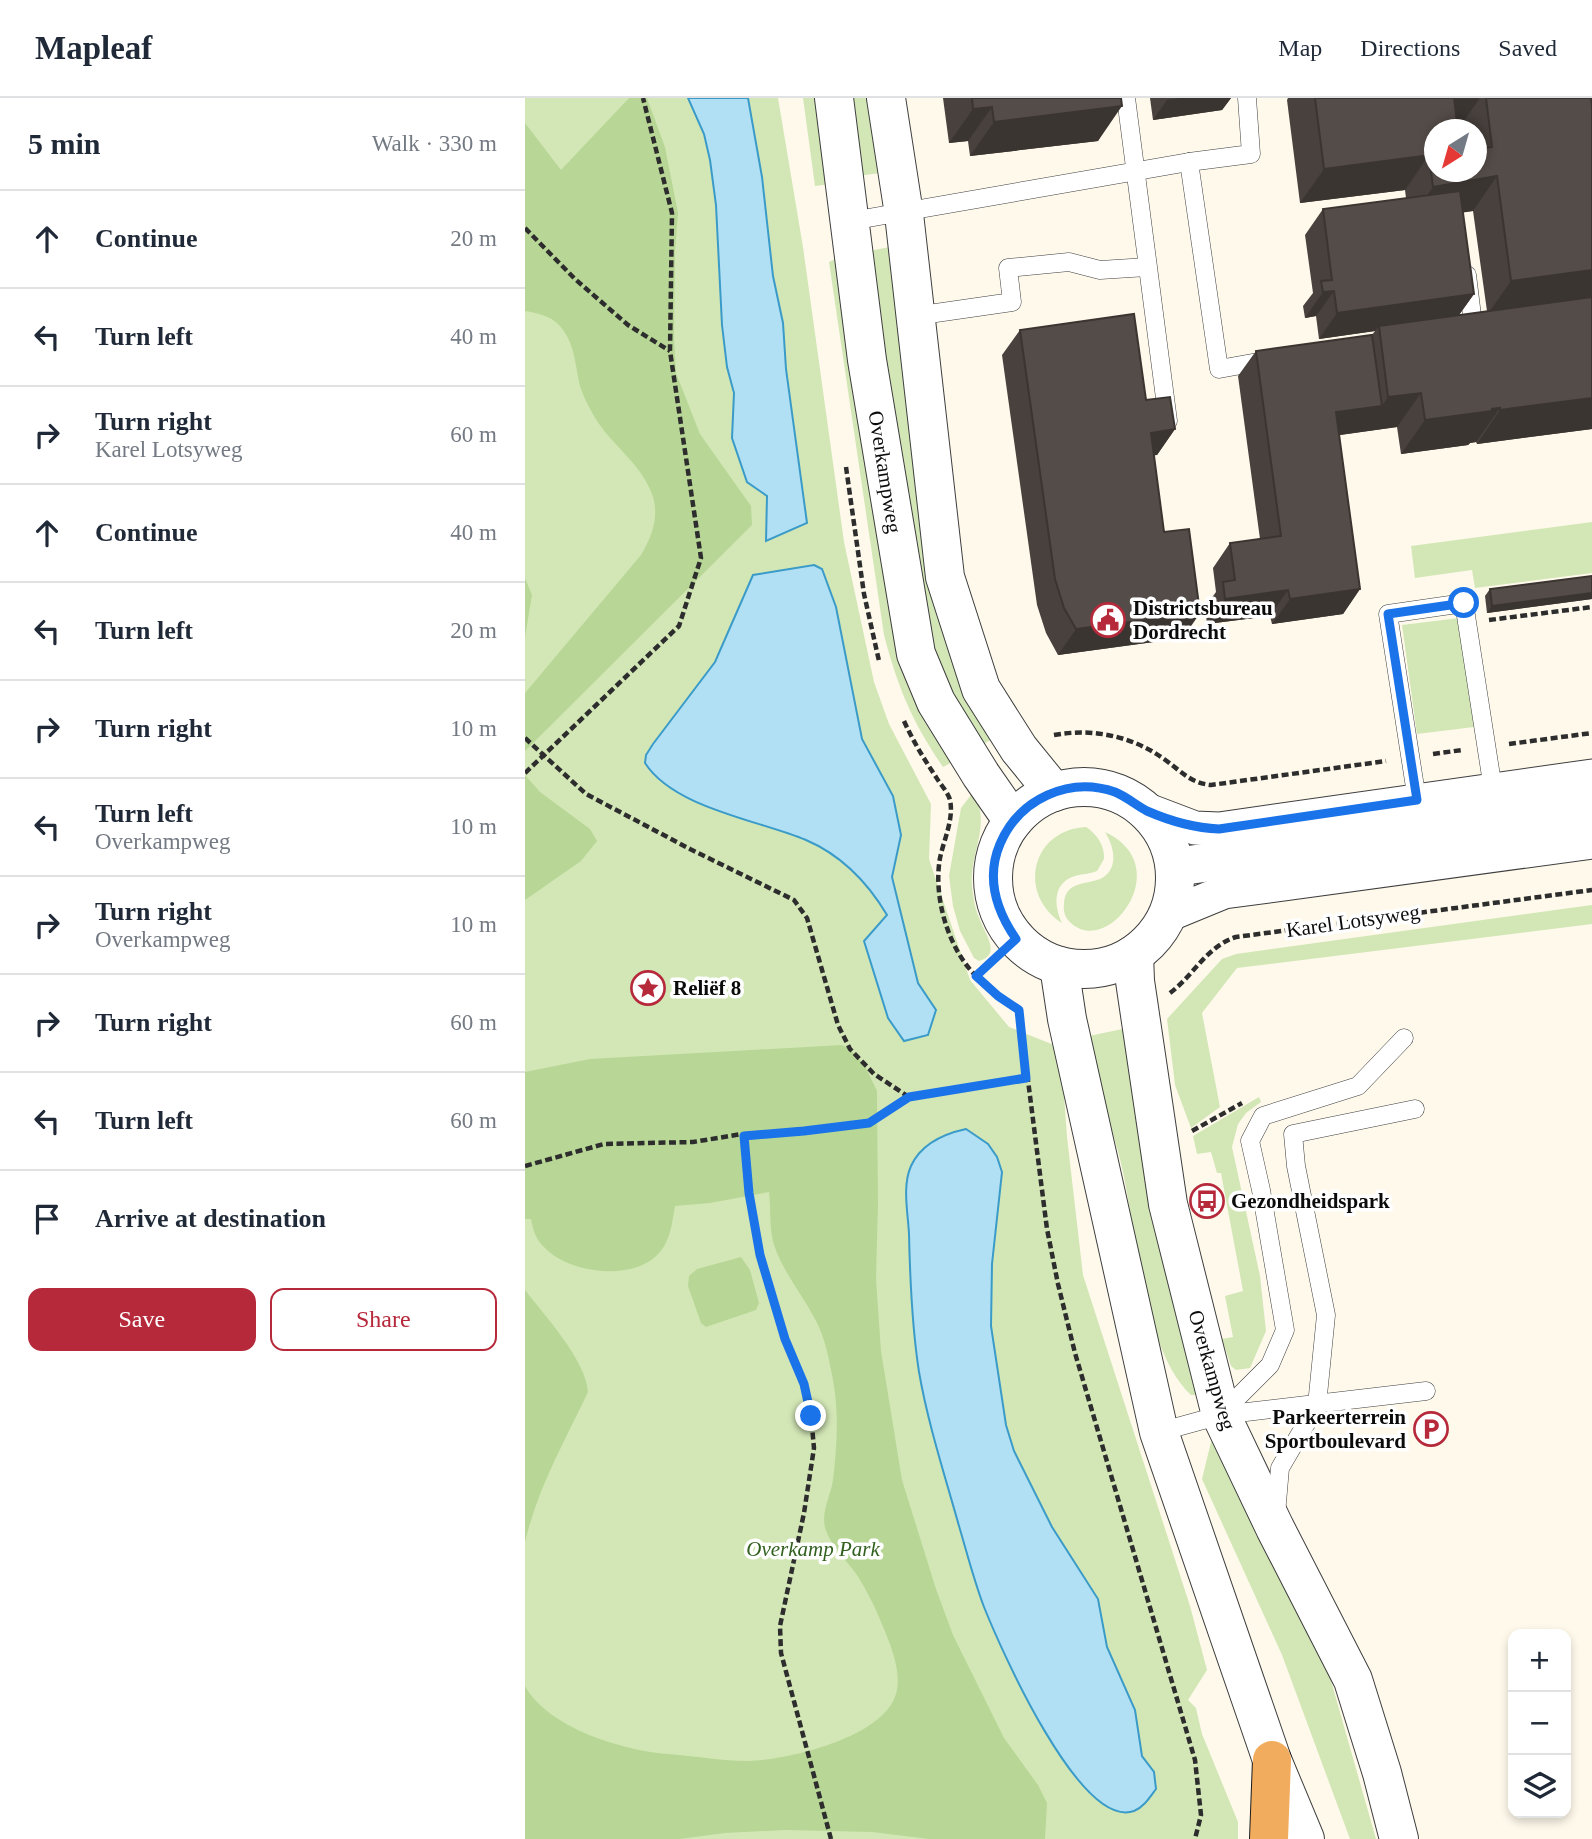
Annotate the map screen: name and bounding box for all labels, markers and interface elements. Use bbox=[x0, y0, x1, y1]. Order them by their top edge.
text: Mapleaf bbox=[35, 30, 152, 66]
text: Map bbox=[1278, 35, 1322, 61]
text: Directions bbox=[1360, 35, 1460, 61]
text: Saved bbox=[1498, 35, 1557, 61]
north arrow bbox=[1424, 119, 1487, 182]
text: 5 min bbox=[28, 127, 101, 160]
text: Walk · 330 m bbox=[372, 131, 497, 156]
icon: ahead bbox=[28, 220, 66, 258]
text: Continue bbox=[95, 224, 198, 253]
text: 20 m bbox=[450, 226, 497, 251]
icon: left bbox=[28, 318, 66, 356]
text: Turn left bbox=[95, 322, 193, 351]
text: 40 m bbox=[450, 324, 497, 349]
text: Turn right bbox=[95, 407, 212, 436]
street label: Overkampweg bbox=[863, 409, 907, 535]
icon: right bbox=[28, 416, 66, 454]
text: 60 m bbox=[450, 422, 497, 447]
text: Karel Lotsyweg bbox=[95, 437, 243, 462]
icon: ahead bbox=[28, 514, 66, 552]
text: Continue bbox=[95, 518, 198, 547]
text: 40 m bbox=[450, 520, 497, 545]
route start bbox=[1448, 587, 1479, 618]
place label: Districtsbureau Dordrecht bbox=[1133, 596, 1273, 644]
public building icon: Districtsbureau Dordrecht bbox=[1089, 601, 1127, 639]
icon: left bbox=[28, 612, 66, 650]
text: Turn left bbox=[95, 616, 193, 645]
text: 20 m bbox=[450, 618, 497, 643]
icon: right bbox=[28, 710, 66, 748]
text: Turn right bbox=[95, 714, 212, 743]
text: 10 m bbox=[450, 716, 497, 741]
text: Turn left bbox=[95, 799, 193, 828]
icon: left bbox=[28, 808, 66, 846]
text: 10 m bbox=[450, 814, 497, 839]
text: Overkampweg bbox=[95, 829, 230, 854]
text: Turn right bbox=[95, 897, 212, 926]
street label: Karel Lotsyweg bbox=[1285, 900, 1422, 942]
icon: right bbox=[28, 906, 66, 944]
text: 10 m bbox=[450, 912, 497, 937]
text: Overkampweg bbox=[95, 927, 230, 952]
place icon: Reliëf 8 bbox=[629, 969, 667, 1007]
place label: Reliëf 8 bbox=[673, 976, 741, 1000]
icon: right bbox=[28, 1004, 66, 1042]
text: Turn right bbox=[95, 1008, 212, 1037]
text: 60 m bbox=[450, 1010, 497, 1035]
icon: left bbox=[28, 1102, 66, 1140]
text: Turn left bbox=[95, 1106, 193, 1135]
text: 60 m bbox=[450, 1108, 497, 1133]
bus stop icon: Gezondheidspark bbox=[1188, 1182, 1226, 1220]
place label: Gezondheidspark bbox=[1231, 1189, 1390, 1213]
icon: arrive bbox=[28, 1200, 66, 1238]
text: Arrive at destination bbox=[95, 1204, 326, 1233]
button: Save bbox=[28, 1288, 256, 1351]
button: Share bbox=[270, 1288, 497, 1351]
street label: Overkampweg bbox=[1183, 1307, 1241, 1433]
route end bbox=[795, 1400, 826, 1431]
place label: Parkeerterrein Sportboulevard bbox=[1265, 1405, 1406, 1453]
parking icon: Parkeerterrein Sportboulevard bbox=[1412, 1410, 1450, 1448]
park label: Overkamp Park bbox=[746, 1537, 880, 1561]
map controls bbox=[1508, 1629, 1571, 1818]
button: + bbox=[1508, 1629, 1571, 1692]
button: − bbox=[1508, 1692, 1571, 1755]
button: layers bbox=[1508, 1755, 1571, 1818]

